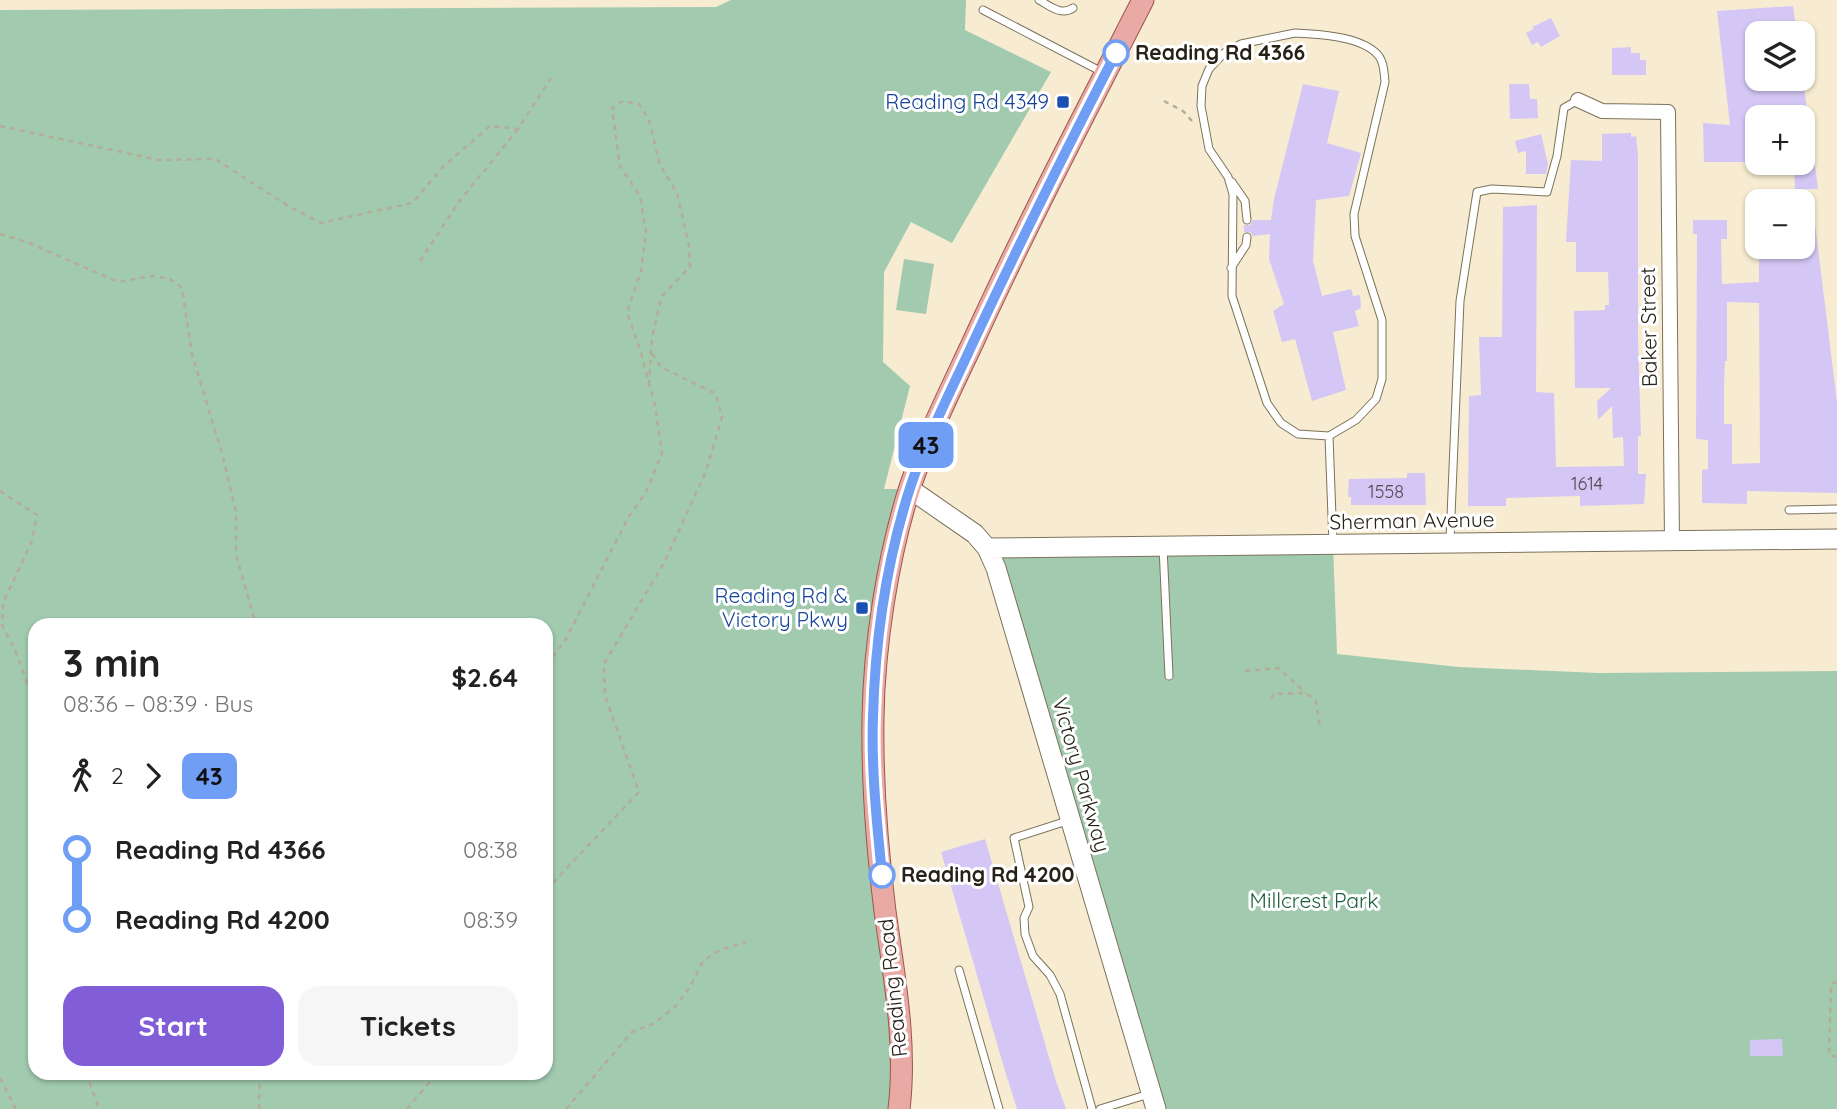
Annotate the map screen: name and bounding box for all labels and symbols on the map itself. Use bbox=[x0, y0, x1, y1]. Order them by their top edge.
place label: Reading Rd 4366 bbox=[1135, 39, 1305, 65]
marker: Reading Rd 4366 bbox=[1103, 40, 1129, 66]
place label: Reading Rd 4349 bbox=[885, 88, 1049, 114]
marker: Reading Rd 4349 bbox=[1055, 94, 1071, 110]
street label: Baker Street bbox=[1634, 267, 1662, 387]
line badge: 43 bbox=[894, 422, 958, 468]
house number: 1614 bbox=[1571, 472, 1603, 495]
house number: 1558 bbox=[1368, 480, 1404, 503]
street label: Sherman Avenue bbox=[1329, 506, 1495, 534]
place label: Reading Rd & Victory Pkwy bbox=[714, 582, 848, 632]
marker: Reading Rd & Victory Pkwy bbox=[854, 600, 870, 616]
street label: Victory Parkway bbox=[1047, 694, 1116, 855]
place label: Reading Rd 4200 bbox=[901, 861, 1075, 887]
marker: Reading Rd 4200 bbox=[869, 862, 895, 888]
park label: Millcrest Park bbox=[1250, 887, 1378, 913]
street label: Reading Road bbox=[872, 918, 912, 1059]

